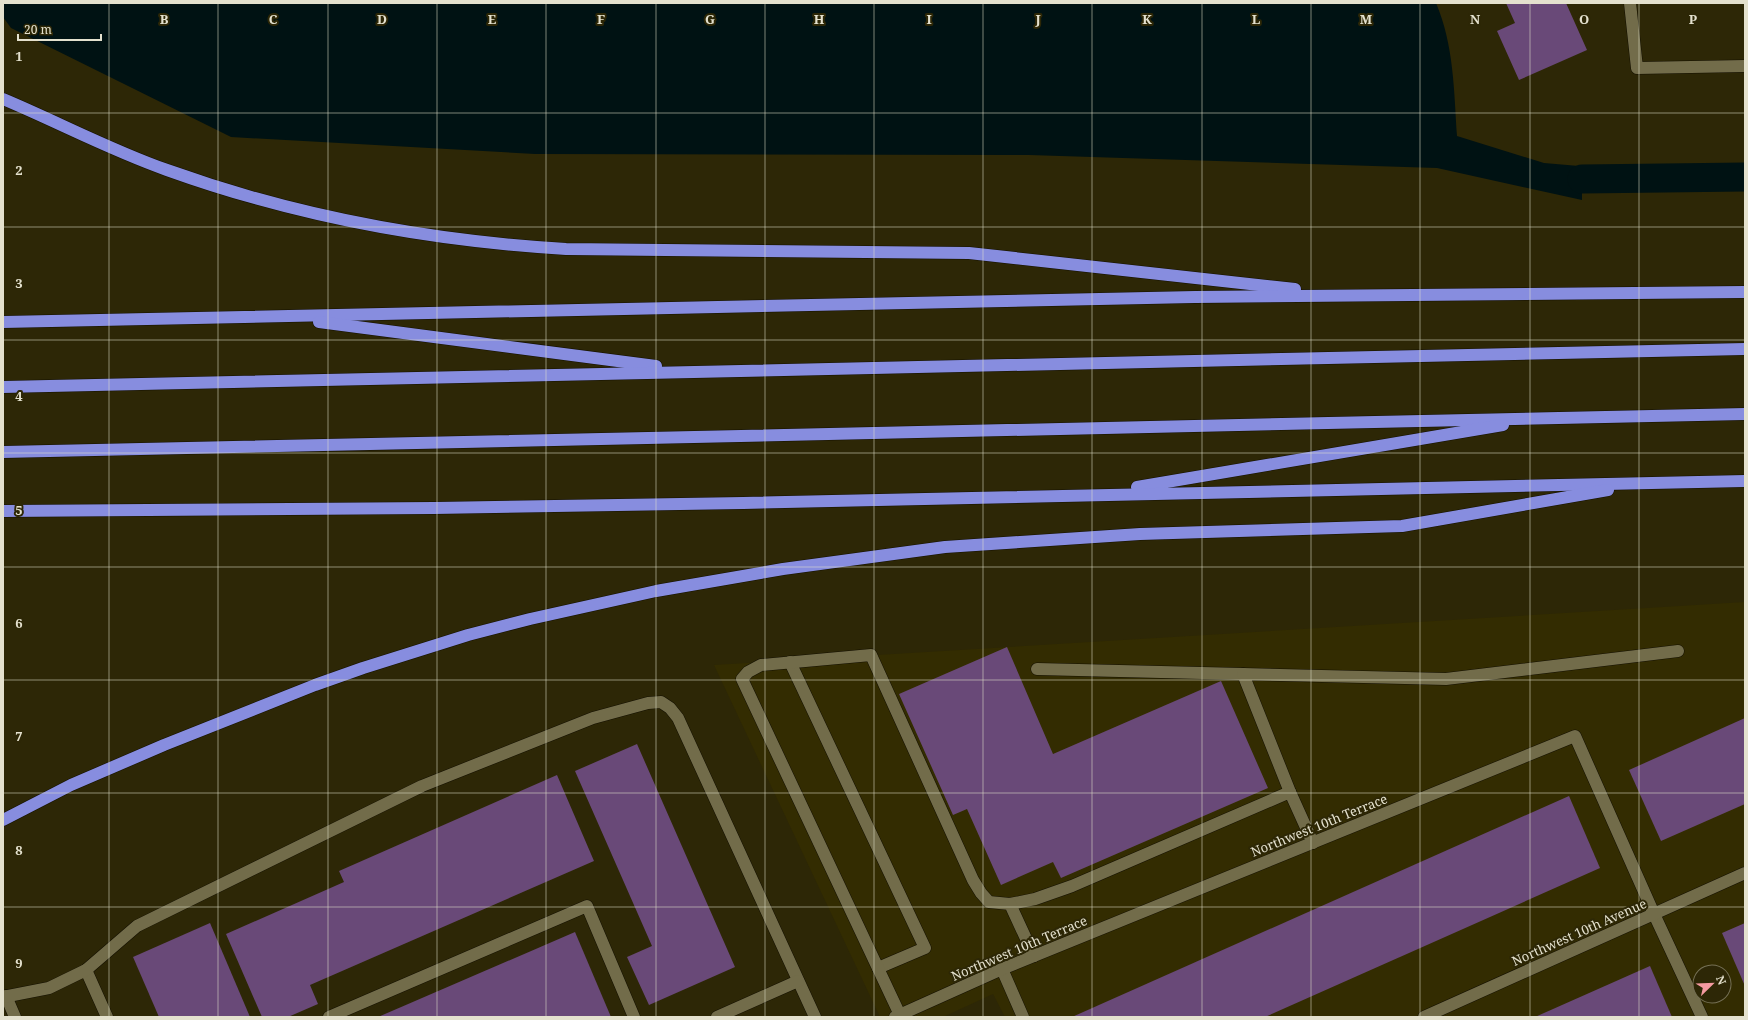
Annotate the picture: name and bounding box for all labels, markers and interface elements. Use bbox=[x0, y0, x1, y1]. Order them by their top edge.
text: B bbox=[160, 10, 169, 28]
text: C bbox=[269, 10, 278, 28]
text: D bbox=[377, 10, 387, 28]
text: E bbox=[488, 10, 497, 28]
text: F bbox=[597, 10, 605, 28]
text: G bbox=[705, 10, 715, 28]
text: H bbox=[814, 10, 825, 28]
text: I bbox=[926, 10, 932, 28]
text: J bbox=[1034, 10, 1041, 28]
text: K bbox=[1142, 10, 1152, 28]
text: L bbox=[1252, 10, 1261, 28]
text: M bbox=[1360, 10, 1373, 28]
text: N bbox=[1470, 10, 1481, 28]
text: O bbox=[1579, 10, 1589, 28]
text: P bbox=[1689, 10, 1698, 28]
scale bar bbox=[18, 16, 101, 42]
text: 20 m bbox=[24, 21, 52, 38]
text: 1 bbox=[15, 47, 23, 65]
text: 2 bbox=[15, 161, 23, 179]
text: 3 bbox=[15, 274, 23, 292]
text: 4 bbox=[15, 387, 23, 405]
text: 5 bbox=[15, 501, 23, 519]
text: 6 bbox=[15, 614, 23, 632]
text: 7 bbox=[15, 727, 23, 745]
street label: Northwest 10th Terrace bbox=[1248, 789, 1390, 861]
text: 8 bbox=[15, 841, 23, 859]
street label: Northwest 10th Avenue bbox=[1509, 894, 1649, 970]
street label: Northwest 10th Terrace bbox=[948, 911, 1090, 985]
text: 9 bbox=[15, 954, 23, 972]
north arrow bbox=[1692, 964, 1732, 1004]
text: N bbox=[1713, 973, 1730, 987]

